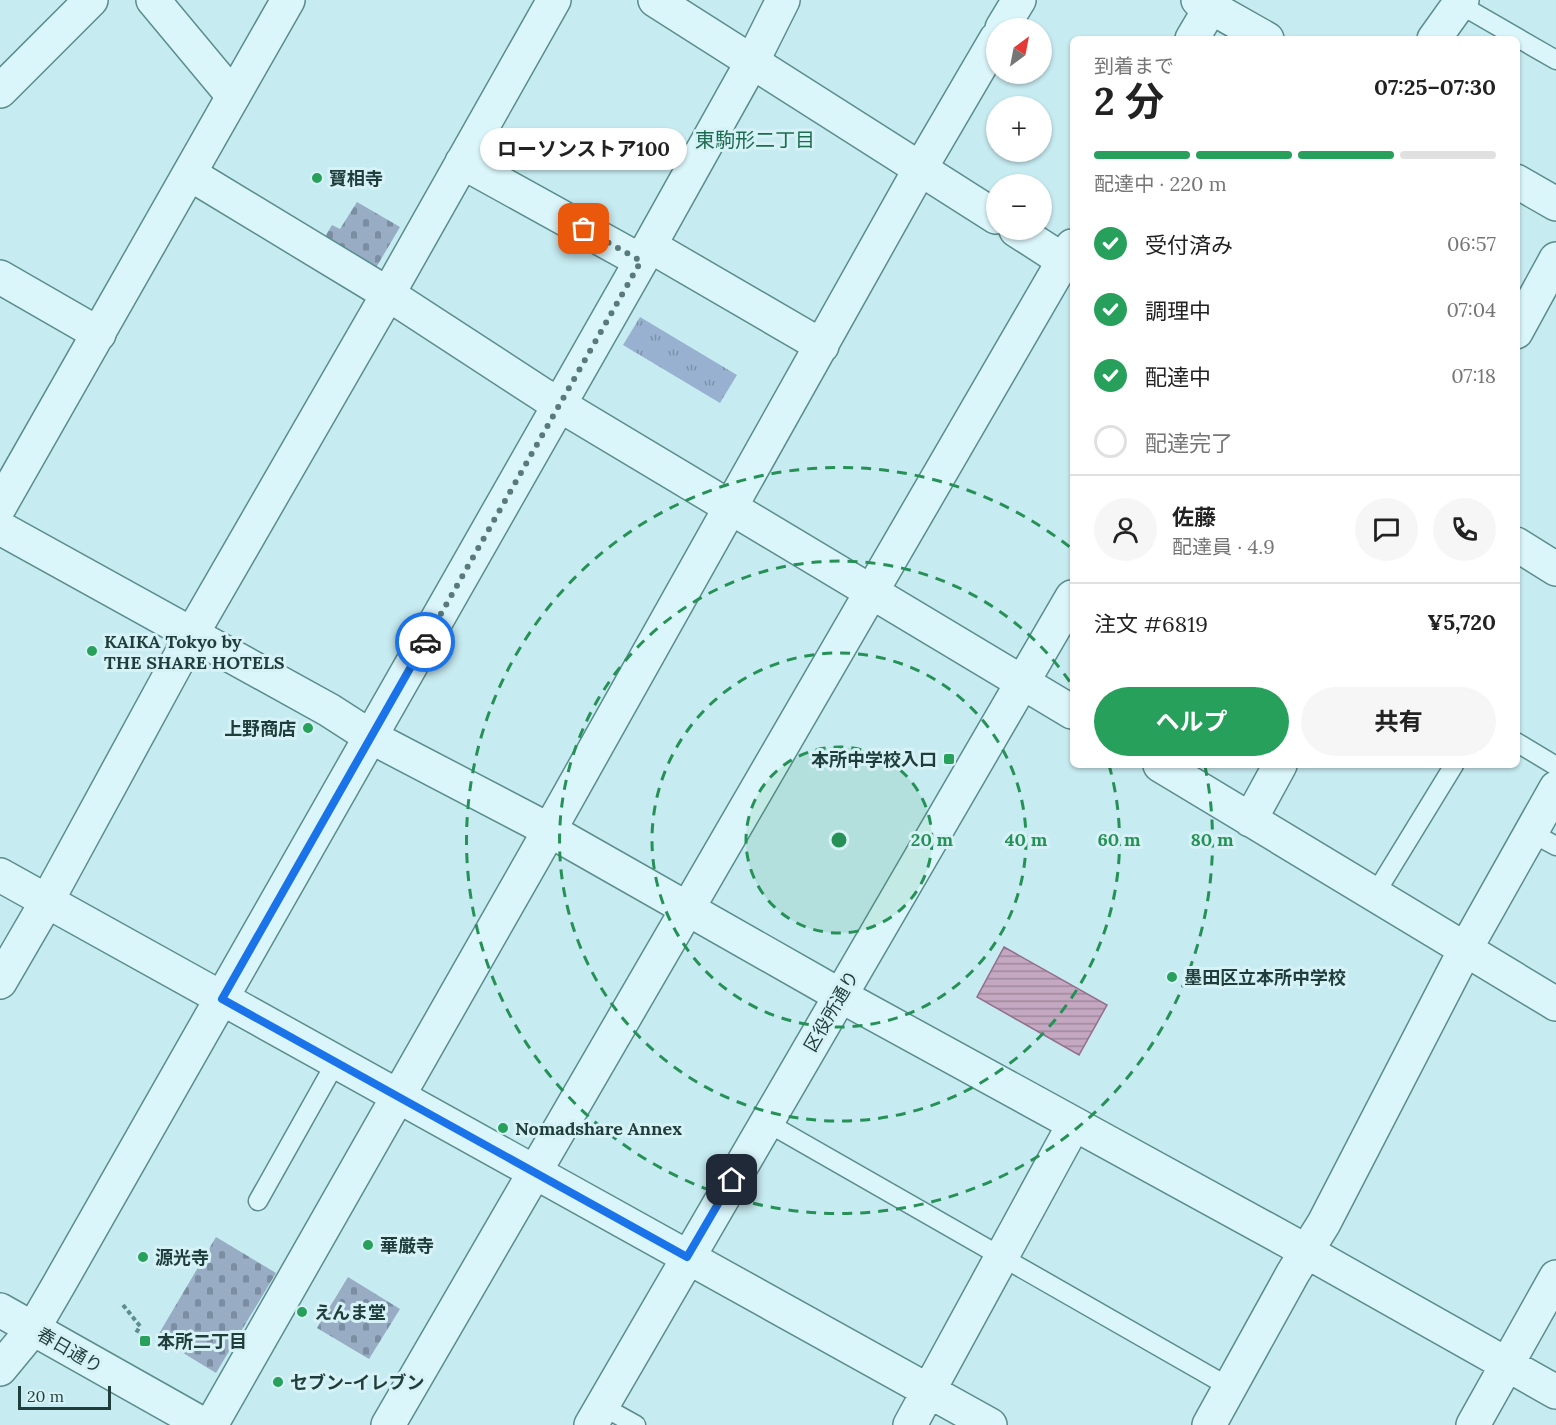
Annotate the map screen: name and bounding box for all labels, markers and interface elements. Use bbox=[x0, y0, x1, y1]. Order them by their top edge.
north arrow bbox=[986, 18, 1052, 84]
map controls bbox=[986, 18, 1052, 240]
text: 到着まで bbox=[1094, 53, 1174, 78]
text: 07:25–07:30 bbox=[1374, 73, 1496, 101]
text: 2 分 bbox=[1094, 76, 1164, 126]
button: + bbox=[986, 96, 1052, 162]
callout: ローソンストア100 bbox=[480, 127, 688, 169]
district label: 東駒形二丁目 bbox=[695, 127, 815, 152]
text: ローソンストア100 bbox=[497, 136, 670, 161]
place label: 寶相寺 bbox=[329, 167, 383, 190]
marker: 寶相寺 bbox=[310, 171, 324, 185]
text: 配達中 · 220 m bbox=[1094, 171, 1227, 196]
button: − bbox=[986, 174, 1052, 240]
pin bbox=[558, 203, 609, 254]
icon: bag bbox=[567, 212, 600, 245]
icon: check bbox=[1094, 227, 1127, 260]
text: 受付済み bbox=[1145, 231, 1233, 259]
text: 06:57 bbox=[1447, 231, 1496, 256]
icon: check bbox=[1094, 293, 1127, 326]
text: 調理中 bbox=[1145, 297, 1211, 325]
text: 07:04 bbox=[1447, 297, 1496, 322]
icon: check bbox=[1094, 359, 1127, 392]
text: 配達中 bbox=[1145, 363, 1211, 391]
text: 07:18 bbox=[1451, 363, 1496, 388]
text: 配達完了 bbox=[1145, 429, 1233, 457]
button: person bbox=[1094, 498, 1157, 561]
button: chat bbox=[1355, 498, 1418, 561]
button: phone bbox=[1433, 498, 1496, 561]
text: 佐藤 bbox=[1172, 503, 1216, 531]
text: 配達員 · 4.9 bbox=[1172, 534, 1275, 559]
text: ¥5,720 bbox=[1427, 608, 1496, 636]
text: 注文 #6819 bbox=[1094, 610, 1208, 638]
courier bbox=[395, 612, 455, 672]
icon: car bbox=[409, 626, 442, 659]
place label: KAIKA Tokyo by THE SHARE HOTELS bbox=[104, 630, 285, 674]
marker: KAIKA Tokyo by THE SHARE HOTELS bbox=[85, 644, 99, 658]
button: ヘルプ bbox=[1094, 687, 1289, 756]
button: 共有 bbox=[1301, 687, 1496, 756]
place label: 上野商店 bbox=[224, 717, 296, 740]
marker: 上野商店 bbox=[301, 721, 315, 735]
place label: 本所中学校入口 bbox=[811, 748, 937, 771]
marker: 本所中学校入口 bbox=[942, 752, 956, 766]
text: 20 m bbox=[911, 828, 954, 851]
text: 40 m bbox=[1005, 828, 1048, 851]
text: 60 m bbox=[1097, 828, 1141, 851]
text: 80 m bbox=[1190, 828, 1234, 851]
centre of rings bbox=[829, 830, 849, 850]
street label: 区役所通り bbox=[799, 966, 863, 1056]
place label: 墨田区立本所中学校 bbox=[1184, 966, 1346, 989]
marker: 墨田区立本所中学校 bbox=[1165, 970, 1179, 984]
place label: Nomadshare Annex bbox=[515, 1117, 682, 1140]
marker: Nomadshare Annex bbox=[496, 1121, 510, 1135]
pin bbox=[706, 1154, 757, 1205]
icon: home bbox=[715, 1163, 748, 1196]
place label: 華厳寺 bbox=[380, 1234, 434, 1257]
marker: 華厳寺 bbox=[361, 1238, 375, 1252]
place label: 源光寺 bbox=[155, 1246, 209, 1269]
marker: 源光寺 bbox=[136, 1250, 150, 1264]
place label: えんま堂 bbox=[314, 1301, 386, 1324]
marker: えんま堂 bbox=[295, 1305, 309, 1319]
street label: 春日通り bbox=[33, 1322, 107, 1378]
place label: 本所二丁目 bbox=[157, 1330, 247, 1353]
marker: 本所二丁目 bbox=[138, 1334, 152, 1348]
place label: セブン-イレブン bbox=[290, 1371, 424, 1394]
marker: セブン-イレブン bbox=[271, 1375, 285, 1389]
scale bar bbox=[18, 1383, 111, 1410]
text: 20 m bbox=[27, 1386, 64, 1406]

